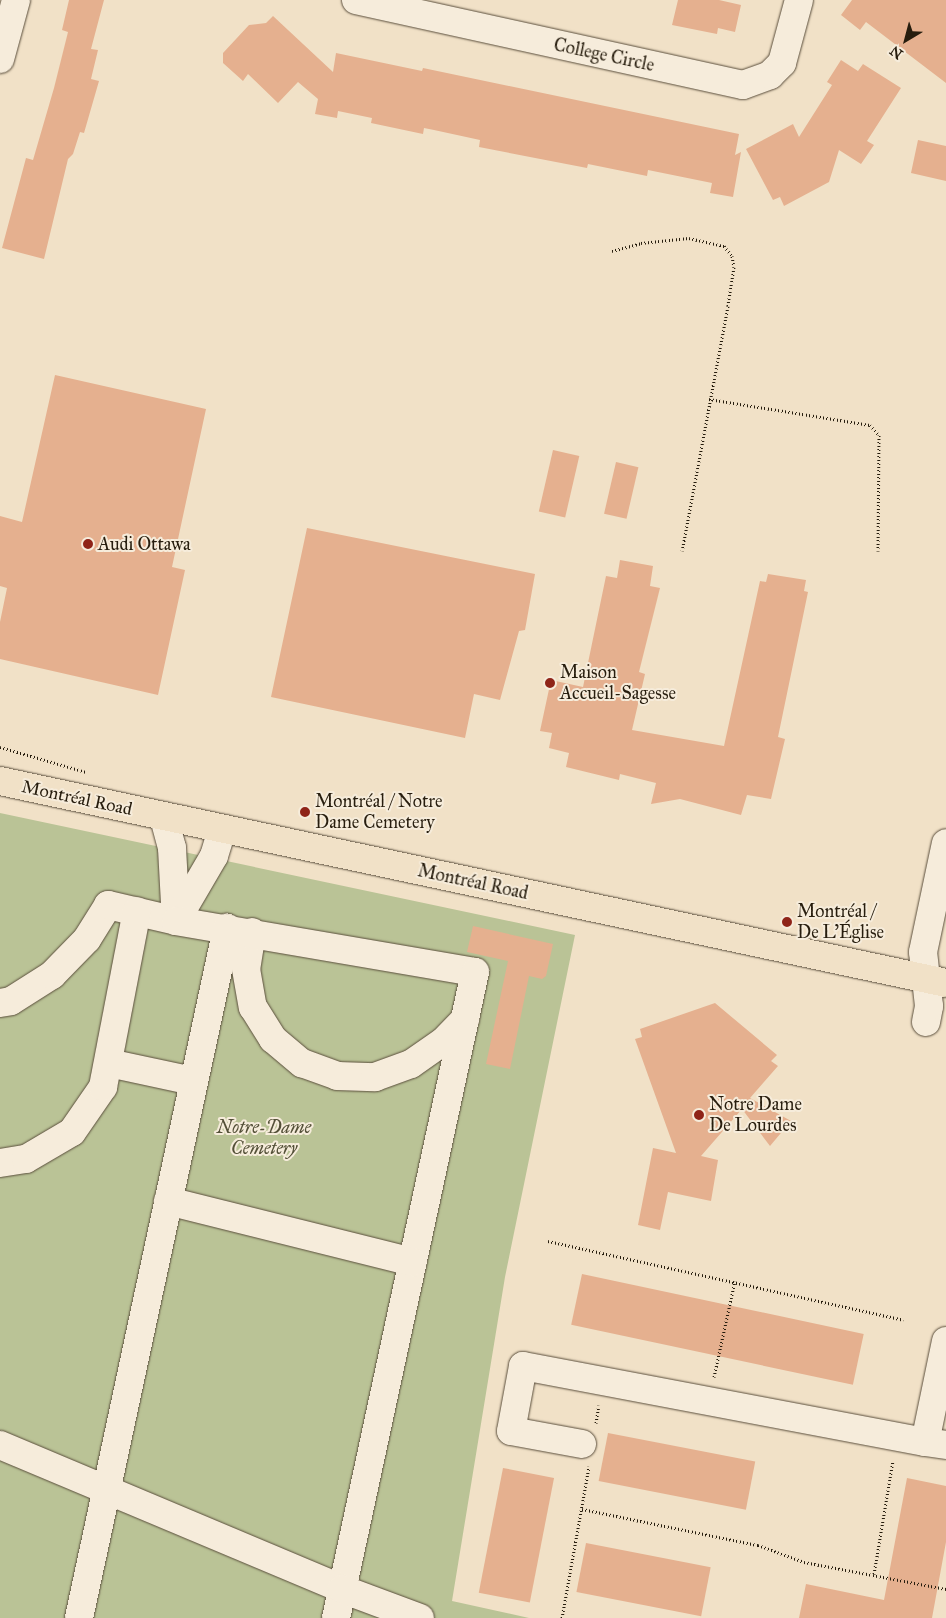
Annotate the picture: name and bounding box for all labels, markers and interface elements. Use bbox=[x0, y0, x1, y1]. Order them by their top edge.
north arrow bbox=[881, 15, 931, 65]
street label: College Circle bbox=[552, 34, 656, 76]
text: N bbox=[887, 42, 907, 63]
place label: Audi Ottawa bbox=[98, 533, 191, 555]
marker: Audi Ottawa bbox=[82, 538, 94, 550]
place label: Maison Accueil-Sagesse bbox=[560, 662, 676, 704]
marker: Maison Accueil-Sagesse bbox=[544, 677, 556, 689]
street label: Montréal Road bbox=[20, 776, 134, 820]
place label: Montréal / Notre Dame Cemetery bbox=[315, 791, 442, 834]
marker: Montréal / Notre Dame Cemetery bbox=[299, 806, 311, 818]
street label: Montréal Road bbox=[416, 860, 530, 904]
place label: Montréal / De L'Église bbox=[797, 901, 884, 944]
marker: Montréal / De L'Église bbox=[781, 916, 793, 928]
place label: Notre Dame De Lourdes bbox=[709, 1094, 802, 1136]
marker: Notre Dame De Lourdes bbox=[693, 1109, 705, 1121]
park label: Notre-Dame Cemetery bbox=[217, 1117, 311, 1160]

